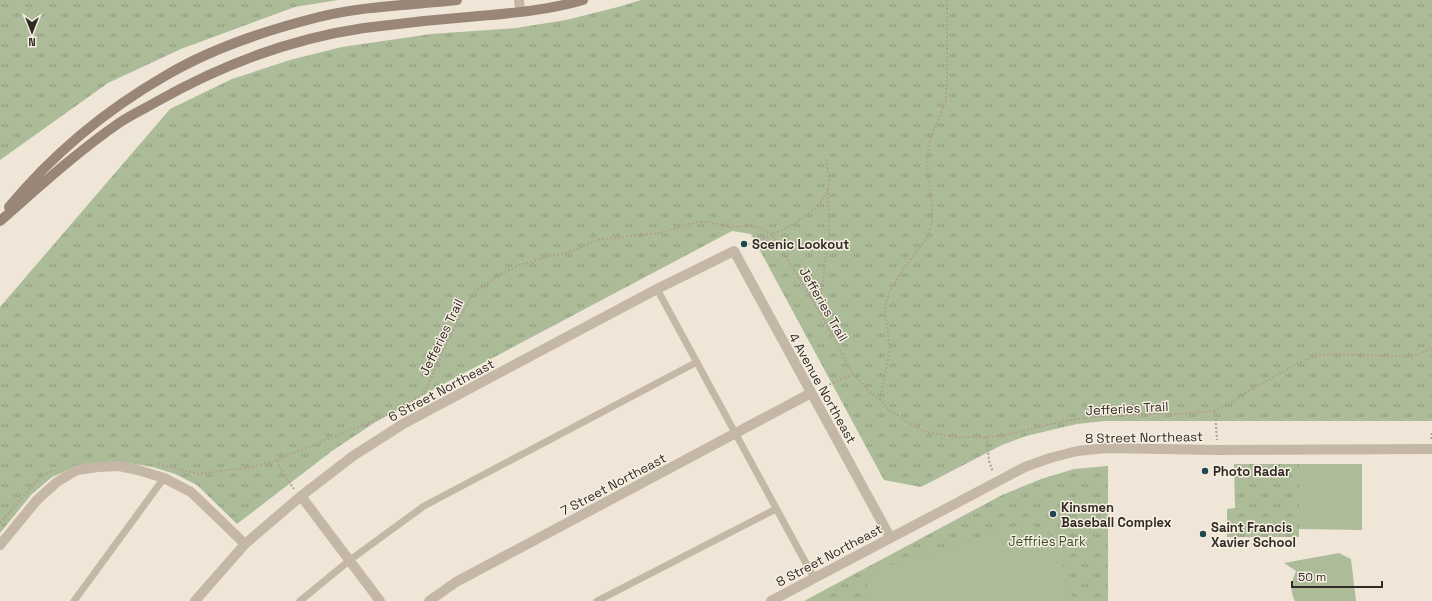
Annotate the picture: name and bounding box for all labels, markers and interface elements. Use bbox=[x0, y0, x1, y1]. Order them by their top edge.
north arrow bbox=[12, 12, 52, 52]
text: N bbox=[28, 35, 36, 49]
place label: Scenic Lookout bbox=[752, 236, 849, 253]
marker: Scenic Lookout bbox=[739, 239, 749, 249]
street label: Jefferies Trail bbox=[795, 264, 852, 344]
street label: Jefferies Trail bbox=[416, 296, 467, 378]
street label: 4 Avenue Northeast bbox=[785, 330, 860, 447]
street label: 6 Street Northeast bbox=[385, 355, 497, 426]
street label: Jefferies Trail bbox=[1085, 398, 1169, 419]
street label: 8 Street Northeast bbox=[1085, 428, 1203, 447]
street label: 7 Street Northeast bbox=[558, 449, 669, 519]
place label: Photo Radar bbox=[1213, 463, 1290, 480]
marker: Photo Radar bbox=[1200, 466, 1210, 476]
place label: Kinsmen Baseball Complex bbox=[1061, 499, 1172, 531]
marker: Kinsmen Baseball Complex bbox=[1048, 509, 1058, 519]
place label: Saint Francis Xavier School bbox=[1211, 519, 1296, 551]
street label: 8 Street Northeast bbox=[773, 520, 885, 591]
marker: Saint Francis Xavier School bbox=[1198, 529, 1208, 539]
park label: Jeffries Park bbox=[1008, 533, 1086, 550]
scale bar bbox=[1292, 563, 1382, 589]
text: 50 m bbox=[1298, 569, 1326, 585]

